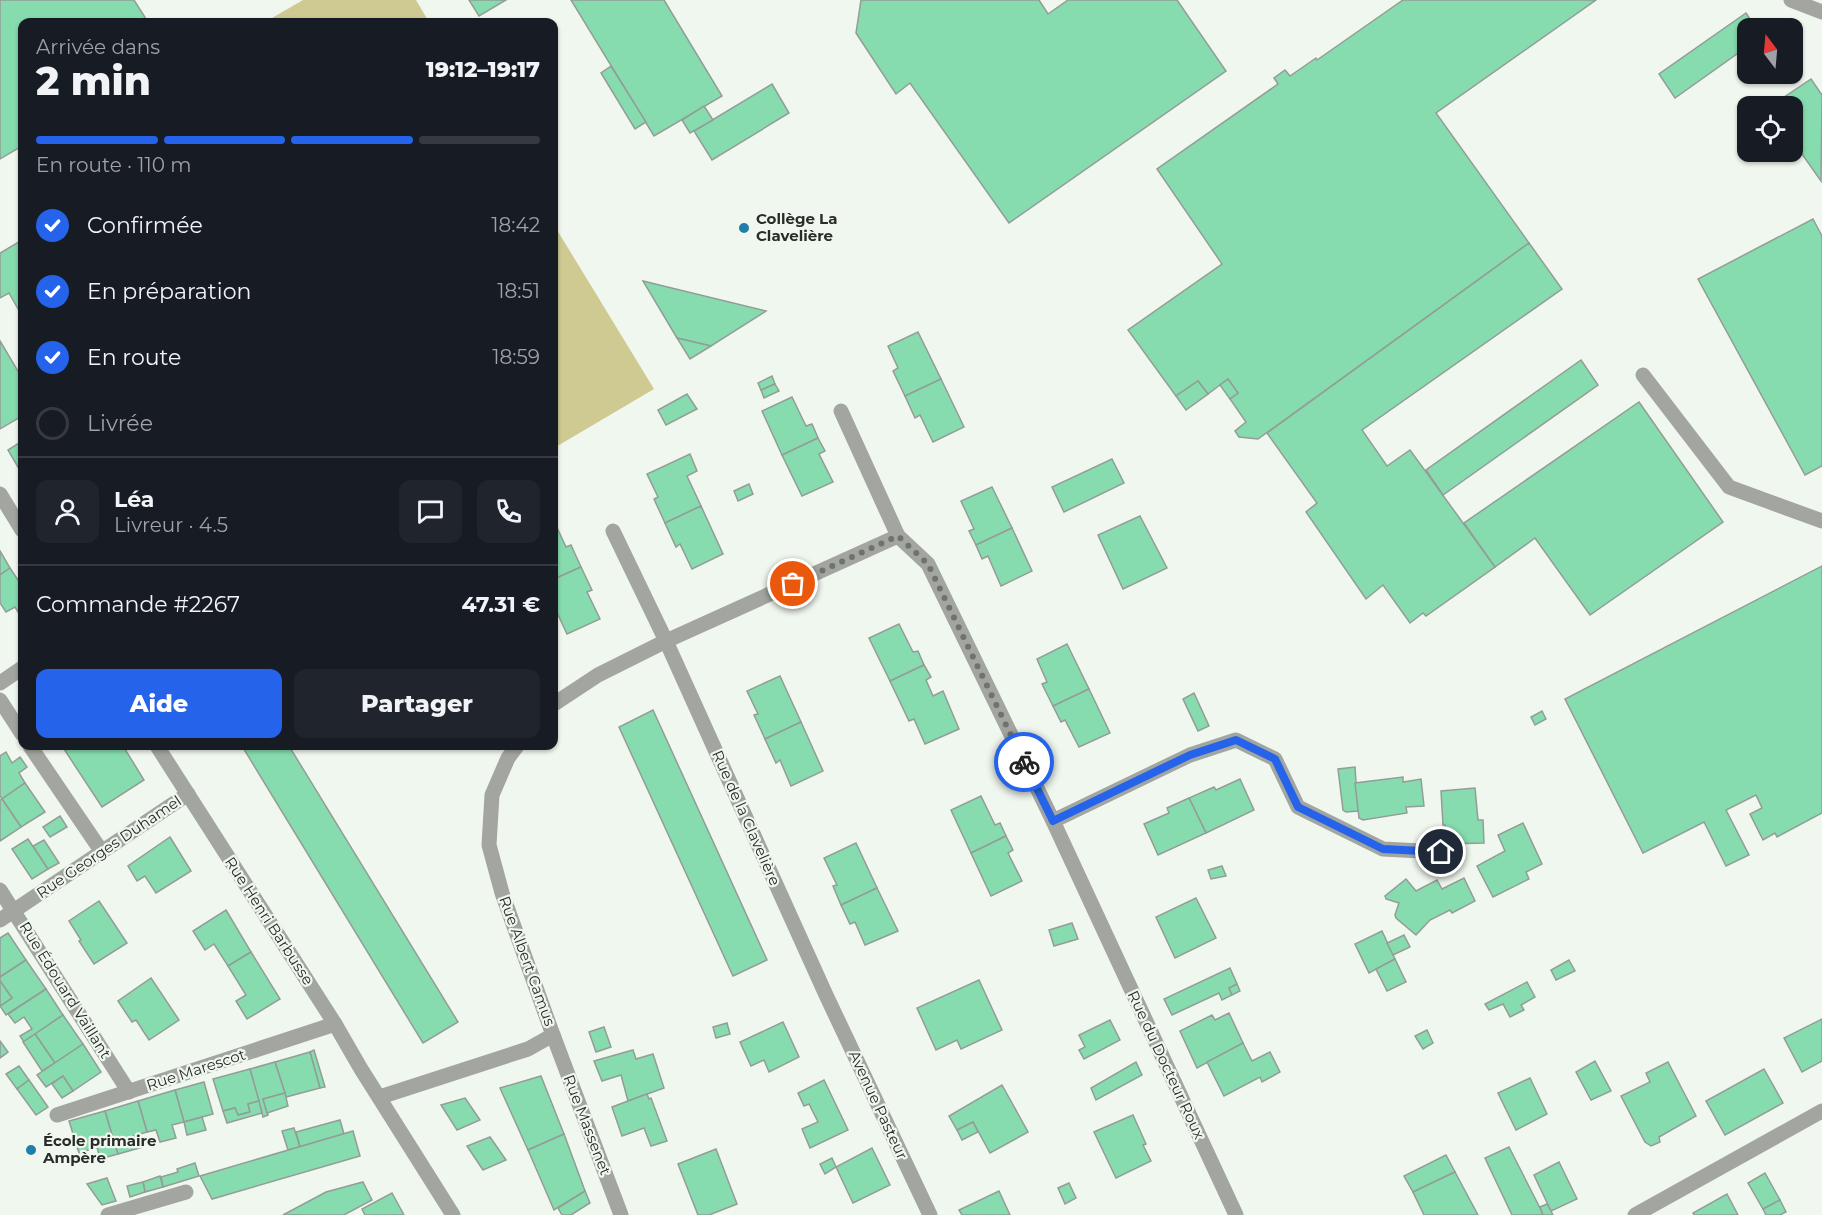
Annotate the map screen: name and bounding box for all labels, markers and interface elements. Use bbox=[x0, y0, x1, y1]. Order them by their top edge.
north arrow bbox=[1737, 18, 1803, 84]
map controls bbox=[1737, 18, 1803, 162]
text: Arrivée dans bbox=[36, 35, 160, 59]
text: 19:12–19:17 bbox=[426, 56, 540, 83]
text: 2 min bbox=[36, 57, 151, 105]
button: locate bbox=[1737, 96, 1803, 162]
text: En route · 110 m bbox=[36, 153, 191, 177]
icon: check bbox=[36, 209, 69, 242]
place label: Collège La Clavelière bbox=[756, 209, 838, 245]
text: Confirmée bbox=[87, 212, 203, 239]
text: 18:42 bbox=[491, 213, 540, 237]
marker: Collège La Clavelière bbox=[737, 221, 751, 235]
icon: check bbox=[36, 275, 69, 308]
text: En préparation bbox=[87, 278, 251, 305]
text: 18:51 bbox=[497, 279, 540, 303]
icon: check bbox=[36, 341, 69, 374]
text: En route bbox=[87, 344, 181, 371]
text: 18:59 bbox=[492, 345, 540, 369]
text: Livrée bbox=[87, 410, 153, 437]
button: person bbox=[36, 480, 99, 543]
button: chat bbox=[399, 480, 462, 543]
button: phone bbox=[477, 480, 540, 543]
text: Léa bbox=[114, 486, 154, 513]
text: Livreur · 4.5 bbox=[114, 513, 228, 537]
pin bbox=[767, 558, 818, 609]
icon: bag bbox=[776, 567, 809, 600]
text: Commande #2267 bbox=[36, 591, 240, 618]
text: 47.31 € bbox=[461, 591, 540, 618]
button: Aide bbox=[36, 669, 282, 738]
button: Partager bbox=[294, 669, 540, 738]
courier bbox=[994, 732, 1054, 792]
icon: bike bbox=[1008, 746, 1041, 779]
street label: Rue de la Clavelière bbox=[708, 747, 785, 888]
street label: Rue Georges Duhamel bbox=[33, 791, 185, 902]
pin bbox=[1415, 826, 1466, 877]
icon: home bbox=[1424, 835, 1457, 868]
street label: Rue Henri Barbusse bbox=[221, 853, 318, 988]
street label: Rue Albert Camus bbox=[495, 893, 560, 1028]
street label: Rue Édouard Vaillant bbox=[16, 918, 115, 1062]
street label: Rue du Docteur Roux bbox=[1124, 988, 1209, 1142]
street label: Rue Marescot bbox=[144, 1045, 248, 1094]
street label: Avenue Pasteur bbox=[845, 1047, 912, 1162]
street label: Rue Massenet bbox=[560, 1072, 615, 1178]
place label: École primaire Ampère bbox=[42, 1131, 156, 1167]
marker: École primaire Ampère bbox=[24, 1143, 38, 1157]

